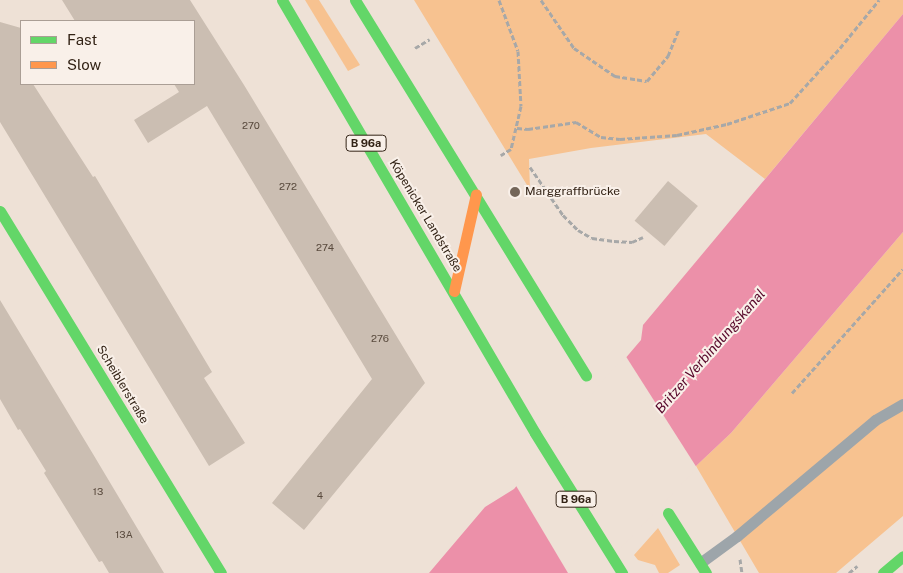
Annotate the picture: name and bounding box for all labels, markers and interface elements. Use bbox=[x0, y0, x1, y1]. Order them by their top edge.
legend bbox=[20, 20, 195, 85]
text: Fast bbox=[67, 31, 97, 48]
text: Slow bbox=[67, 56, 101, 73]
house number: 270 bbox=[242, 120, 260, 132]
road number: B 96a bbox=[345, 134, 387, 152]
street label: Köpenicker Landstraße bbox=[386, 157, 464, 275]
house number: 272 bbox=[279, 181, 297, 193]
place label: Marggraffbrücke bbox=[525, 185, 620, 199]
marker: Marggraffbrücke bbox=[509, 186, 521, 198]
house number: 274 bbox=[316, 242, 334, 254]
water label: Britzer Verbindungskanal bbox=[651, 285, 769, 417]
house number: 276 bbox=[371, 333, 389, 345]
street label: Scheiblerstraße bbox=[93, 343, 151, 427]
house number: 13 bbox=[93, 486, 103, 498]
house number: 4 bbox=[317, 490, 323, 502]
road number: B 96a bbox=[555, 490, 597, 508]
house number: 13A bbox=[115, 529, 133, 541]

